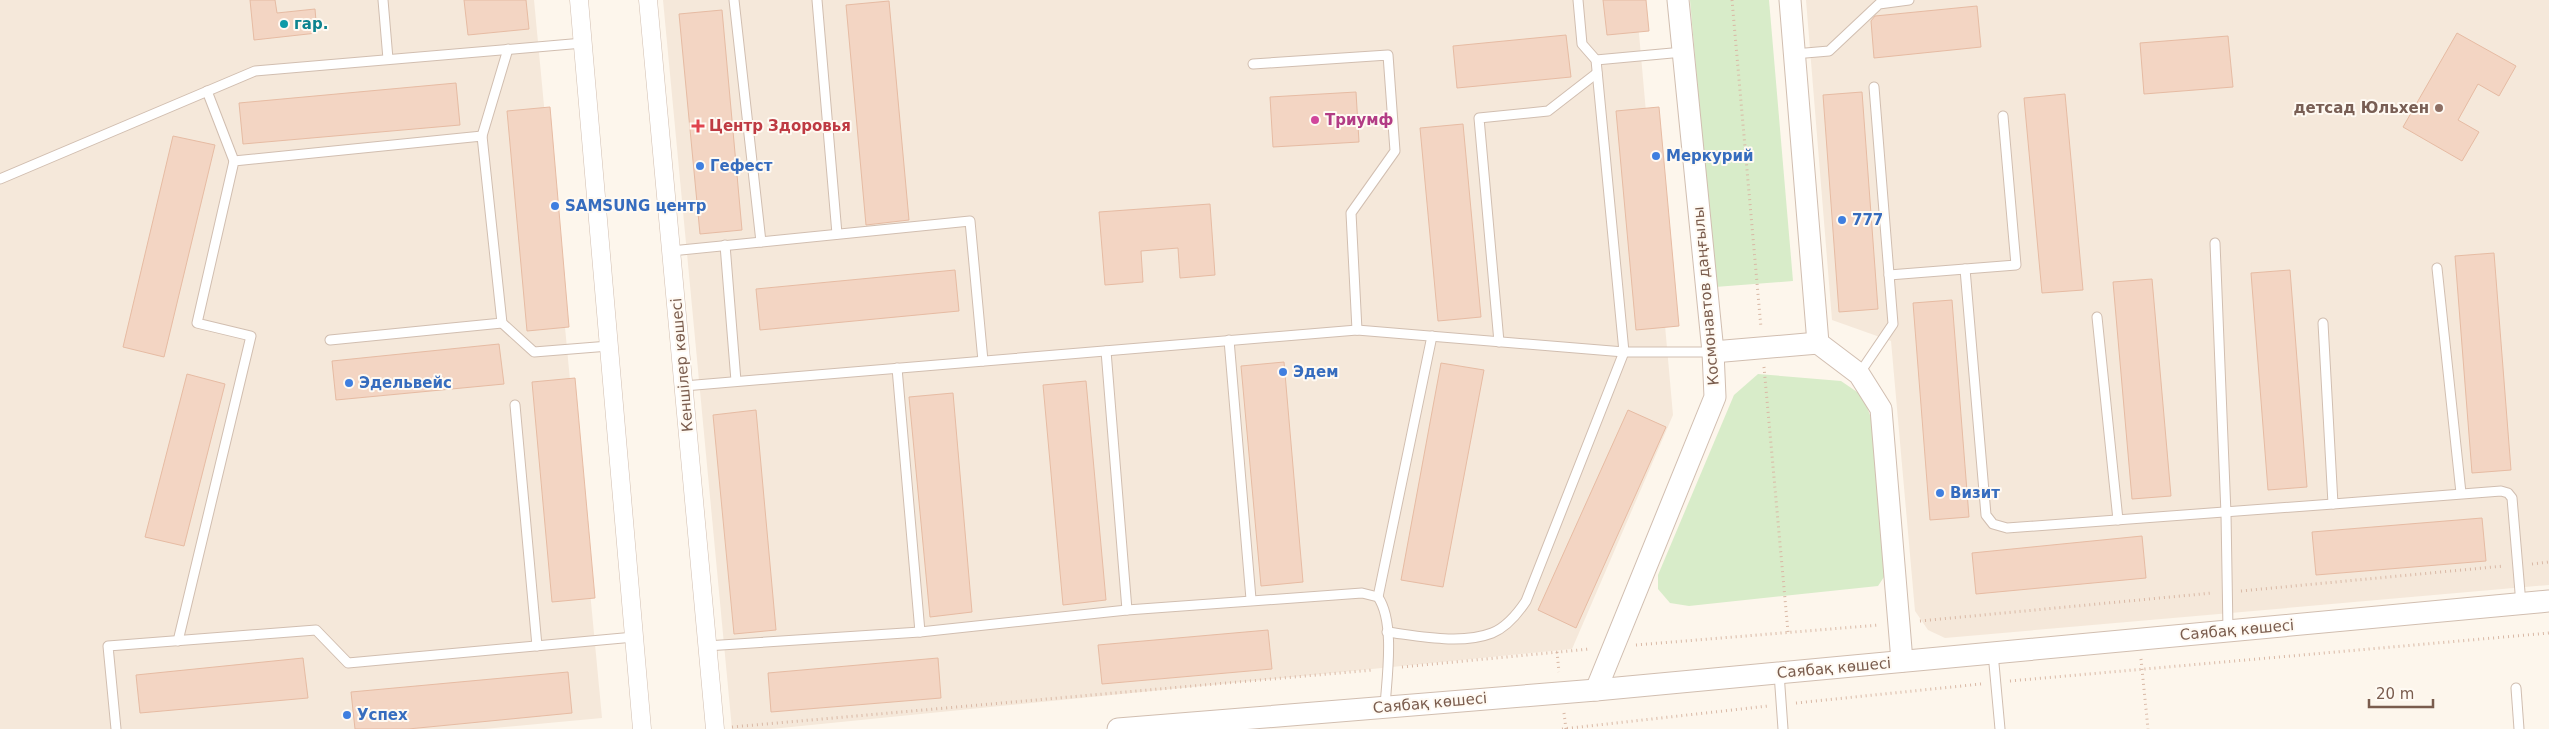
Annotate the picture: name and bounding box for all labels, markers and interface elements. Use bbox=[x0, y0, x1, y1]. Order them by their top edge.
place label: гар. bbox=[294, 15, 328, 33]
marker: гар. bbox=[278, 18, 290, 30]
place label: детсад Юльхен bbox=[2293, 99, 2429, 117]
marker: детсад Юльхен bbox=[2433, 102, 2445, 114]
place label: Триумф bbox=[1325, 111, 1394, 129]
marker: Триумф bbox=[1309, 114, 1321, 126]
place label: Центр Здоровья bbox=[709, 117, 851, 135]
marker: Центр Здоровья bbox=[691, 119, 705, 133]
place label: Меркурий bbox=[1666, 147, 1754, 165]
marker: Меркурий bbox=[1650, 150, 1662, 162]
place label: Гефест bbox=[710, 157, 773, 175]
marker: Гефест bbox=[694, 160, 706, 172]
place label: SAMSUNG центр bbox=[565, 197, 707, 215]
marker: SAMSUNG центр bbox=[549, 200, 561, 212]
street label: Космонавтов даңғылы bbox=[1689, 206, 1723, 386]
place label: 777 bbox=[1852, 211, 1883, 229]
marker: 777 bbox=[1836, 214, 1848, 226]
street label: Кеншілер көшесі bbox=[667, 297, 697, 433]
place label: Эдем bbox=[1293, 363, 1339, 381]
marker: Эдем bbox=[1277, 366, 1289, 378]
place label: Эдельвейс bbox=[359, 374, 452, 392]
marker: Эдельвейс bbox=[343, 377, 355, 389]
place label: Визит bbox=[1950, 484, 2000, 502]
marker: Визит bbox=[1934, 487, 1946, 499]
street label: Саябақ көшесі bbox=[2179, 616, 2295, 644]
street label: Саябақ көшесі bbox=[1776, 654, 1892, 682]
scale bar bbox=[2369, 676, 2433, 708]
text: 20 m bbox=[2376, 685, 2414, 703]
street label: Саябақ көшесі bbox=[1372, 689, 1488, 717]
place label: Успех bbox=[357, 706, 408, 724]
marker: Успех bbox=[341, 709, 353, 721]

